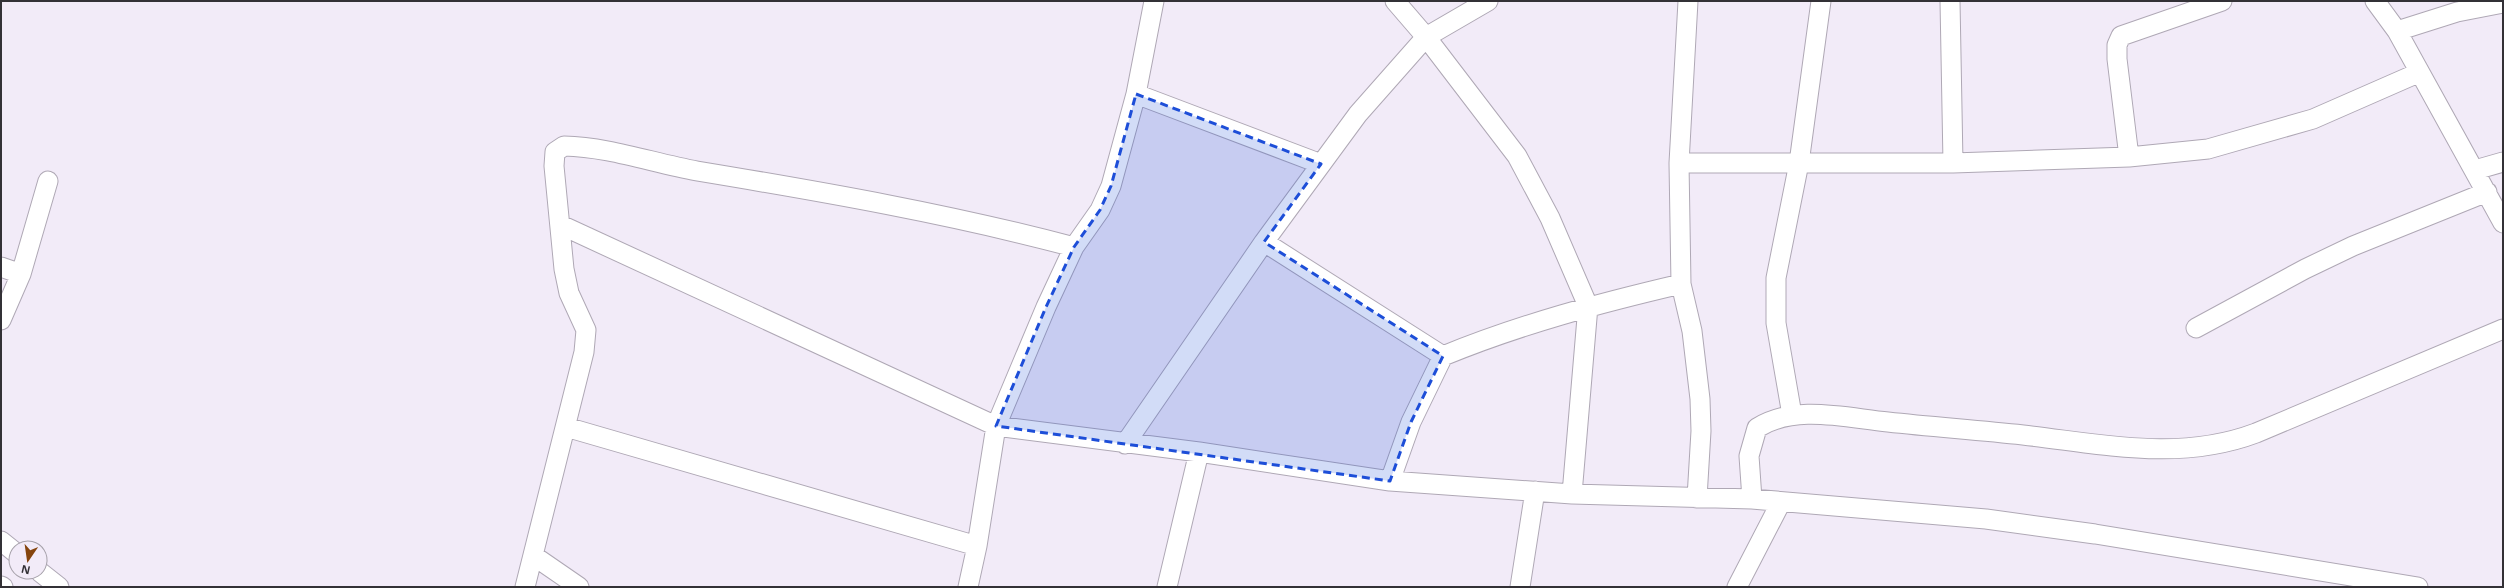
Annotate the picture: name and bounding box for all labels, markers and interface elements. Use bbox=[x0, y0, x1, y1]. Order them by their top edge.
north arrow bbox=[8, 540, 48, 580]
text: N bbox=[20, 562, 32, 579]

